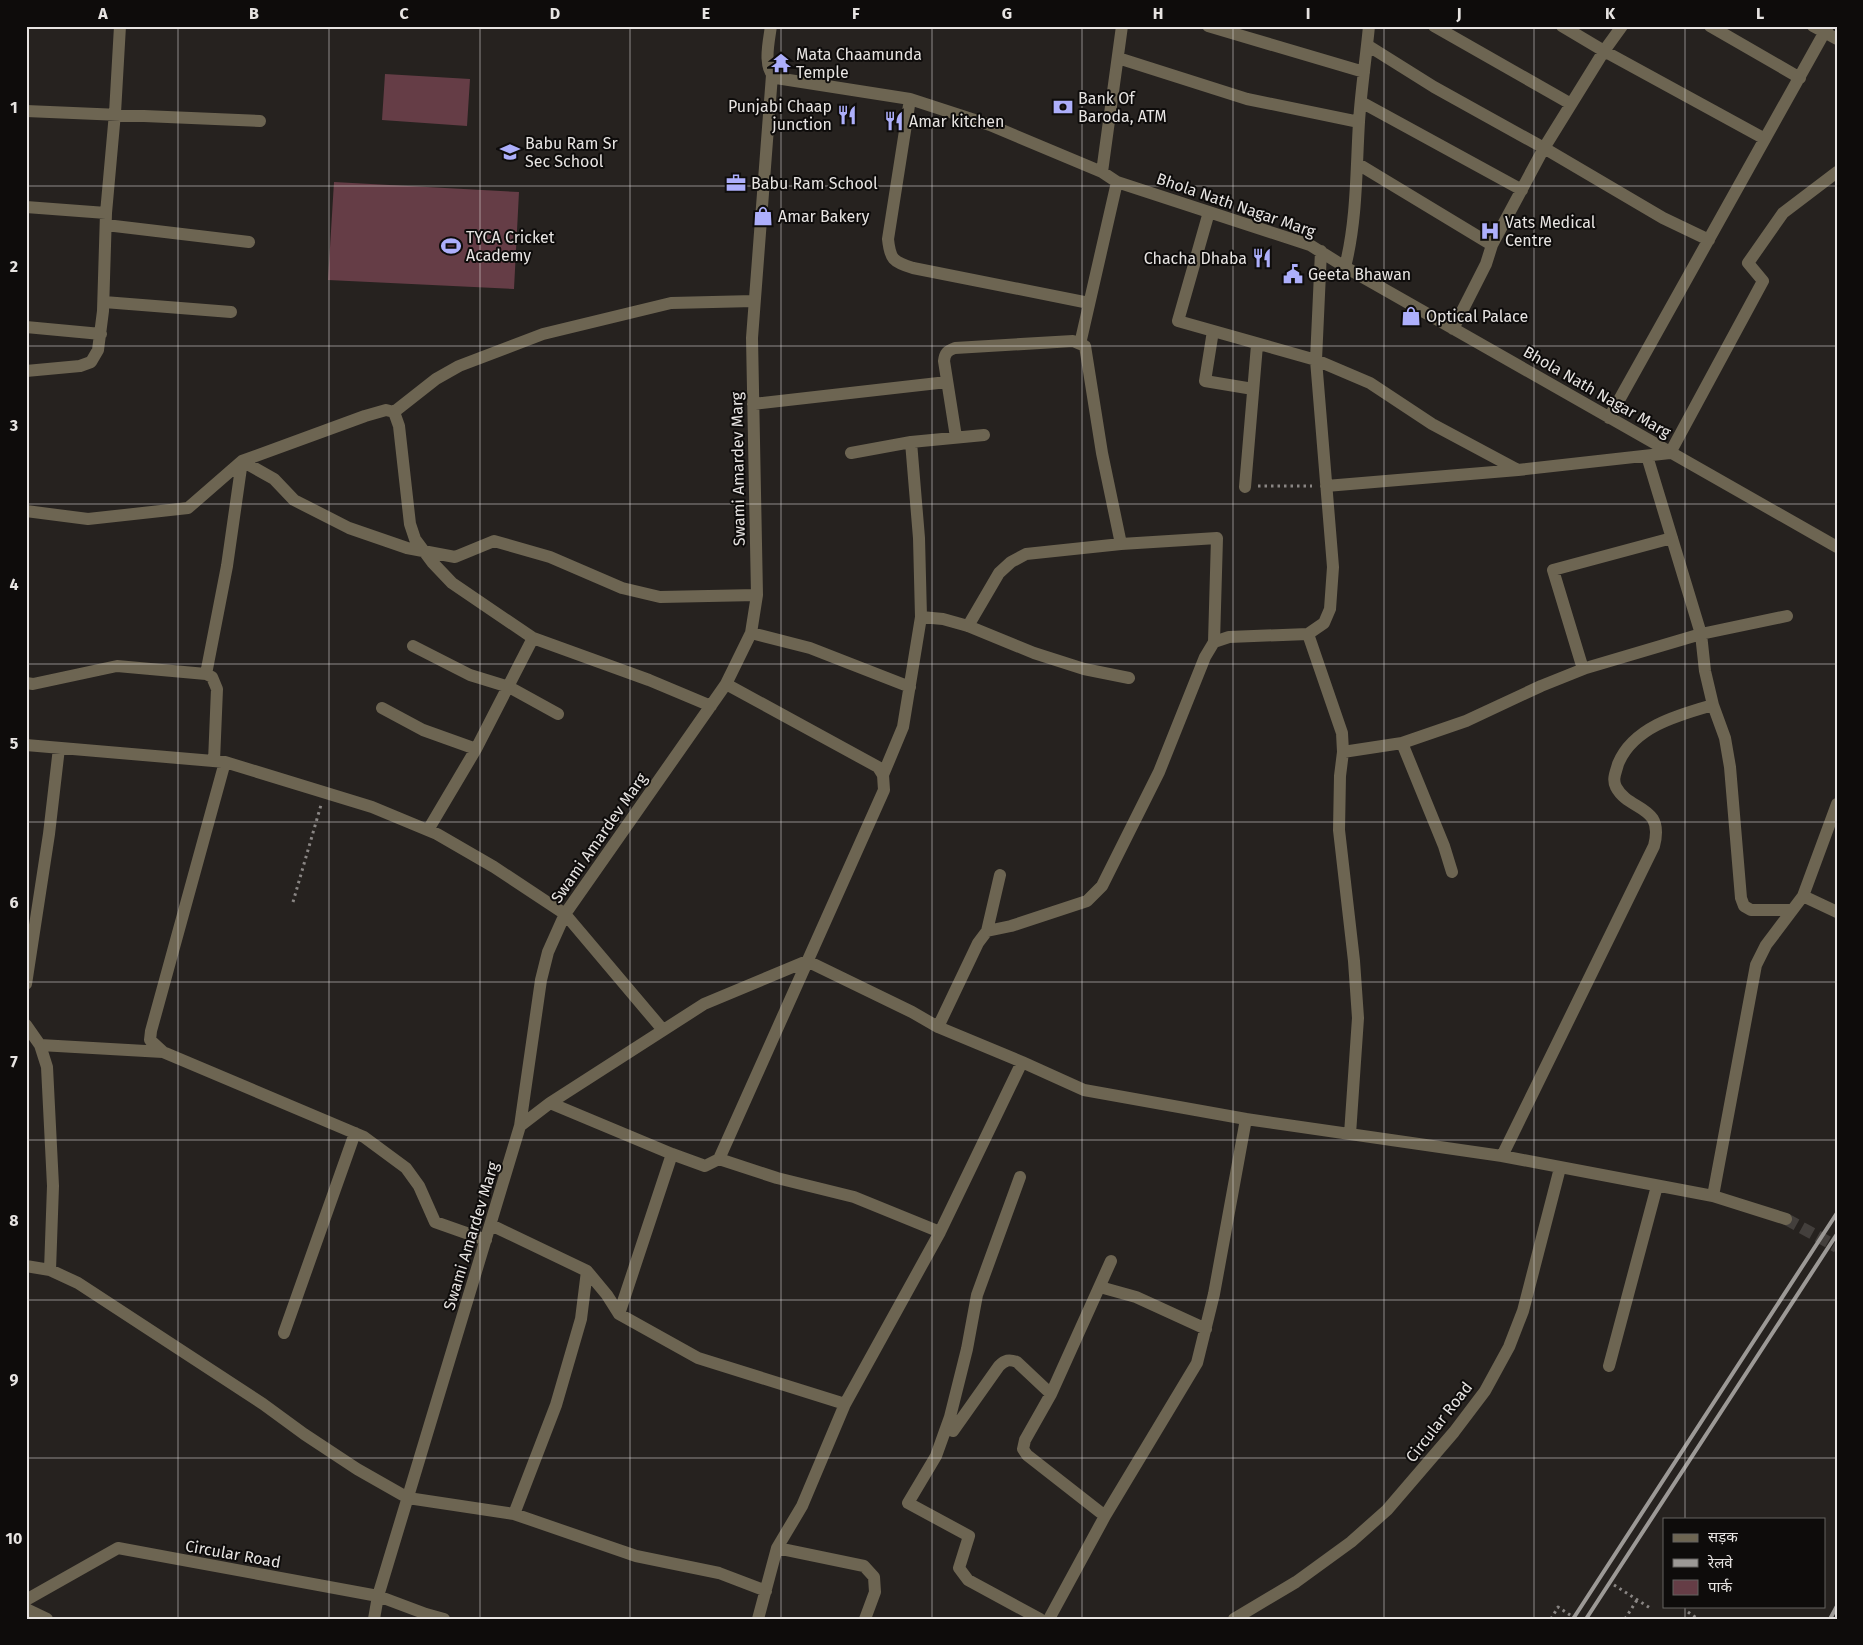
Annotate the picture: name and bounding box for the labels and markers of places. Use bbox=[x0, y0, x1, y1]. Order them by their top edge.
place label: Mata Chaamunda Temple bbox=[796, 45, 922, 82]
temple icon: Mata Chaamunda Temple bbox=[770, 52, 792, 74]
place label: Bank Of Baroda, ATM bbox=[1078, 89, 1167, 126]
bank icon: Bank Of Baroda, ATM bbox=[1052, 96, 1074, 118]
place label: Punjabi Chaap junction bbox=[728, 97, 832, 134]
restaurant icon: Punjabi Chaap junction bbox=[836, 104, 858, 126]
restaurant icon: Amar kitchen bbox=[883, 110, 905, 132]
place label: Amar kitchen bbox=[909, 112, 1004, 131]
place label: Babu Ram Sr Sec School bbox=[525, 134, 618, 171]
school or university icon: Babu Ram Sr Sec School bbox=[499, 141, 521, 163]
office icon: Babu Ram School bbox=[725, 172, 747, 194]
place label: Babu Ram School bbox=[751, 174, 878, 193]
shop icon: Amar Bakery bbox=[752, 205, 774, 227]
place label: Amar Bakery bbox=[778, 207, 869, 226]
place label: Vats Medical Centre bbox=[1505, 213, 1596, 250]
hospital icon: Vats Medical Centre bbox=[1479, 220, 1501, 242]
place label: TYCA Cricket Academy bbox=[466, 228, 555, 265]
sports icon: TYCA Cricket Academy bbox=[440, 235, 462, 257]
restaurant icon: Chacha Dhaba bbox=[1251, 247, 1273, 269]
place label: Chacha Dhaba bbox=[1144, 249, 1247, 268]
public building icon: Geeta Bhawan bbox=[1282, 263, 1304, 285]
place label: Geeta Bhawan bbox=[1308, 265, 1411, 284]
shop icon: Optical Palace bbox=[1400, 305, 1422, 327]
place label: Optical Palace bbox=[1426, 307, 1528, 326]

